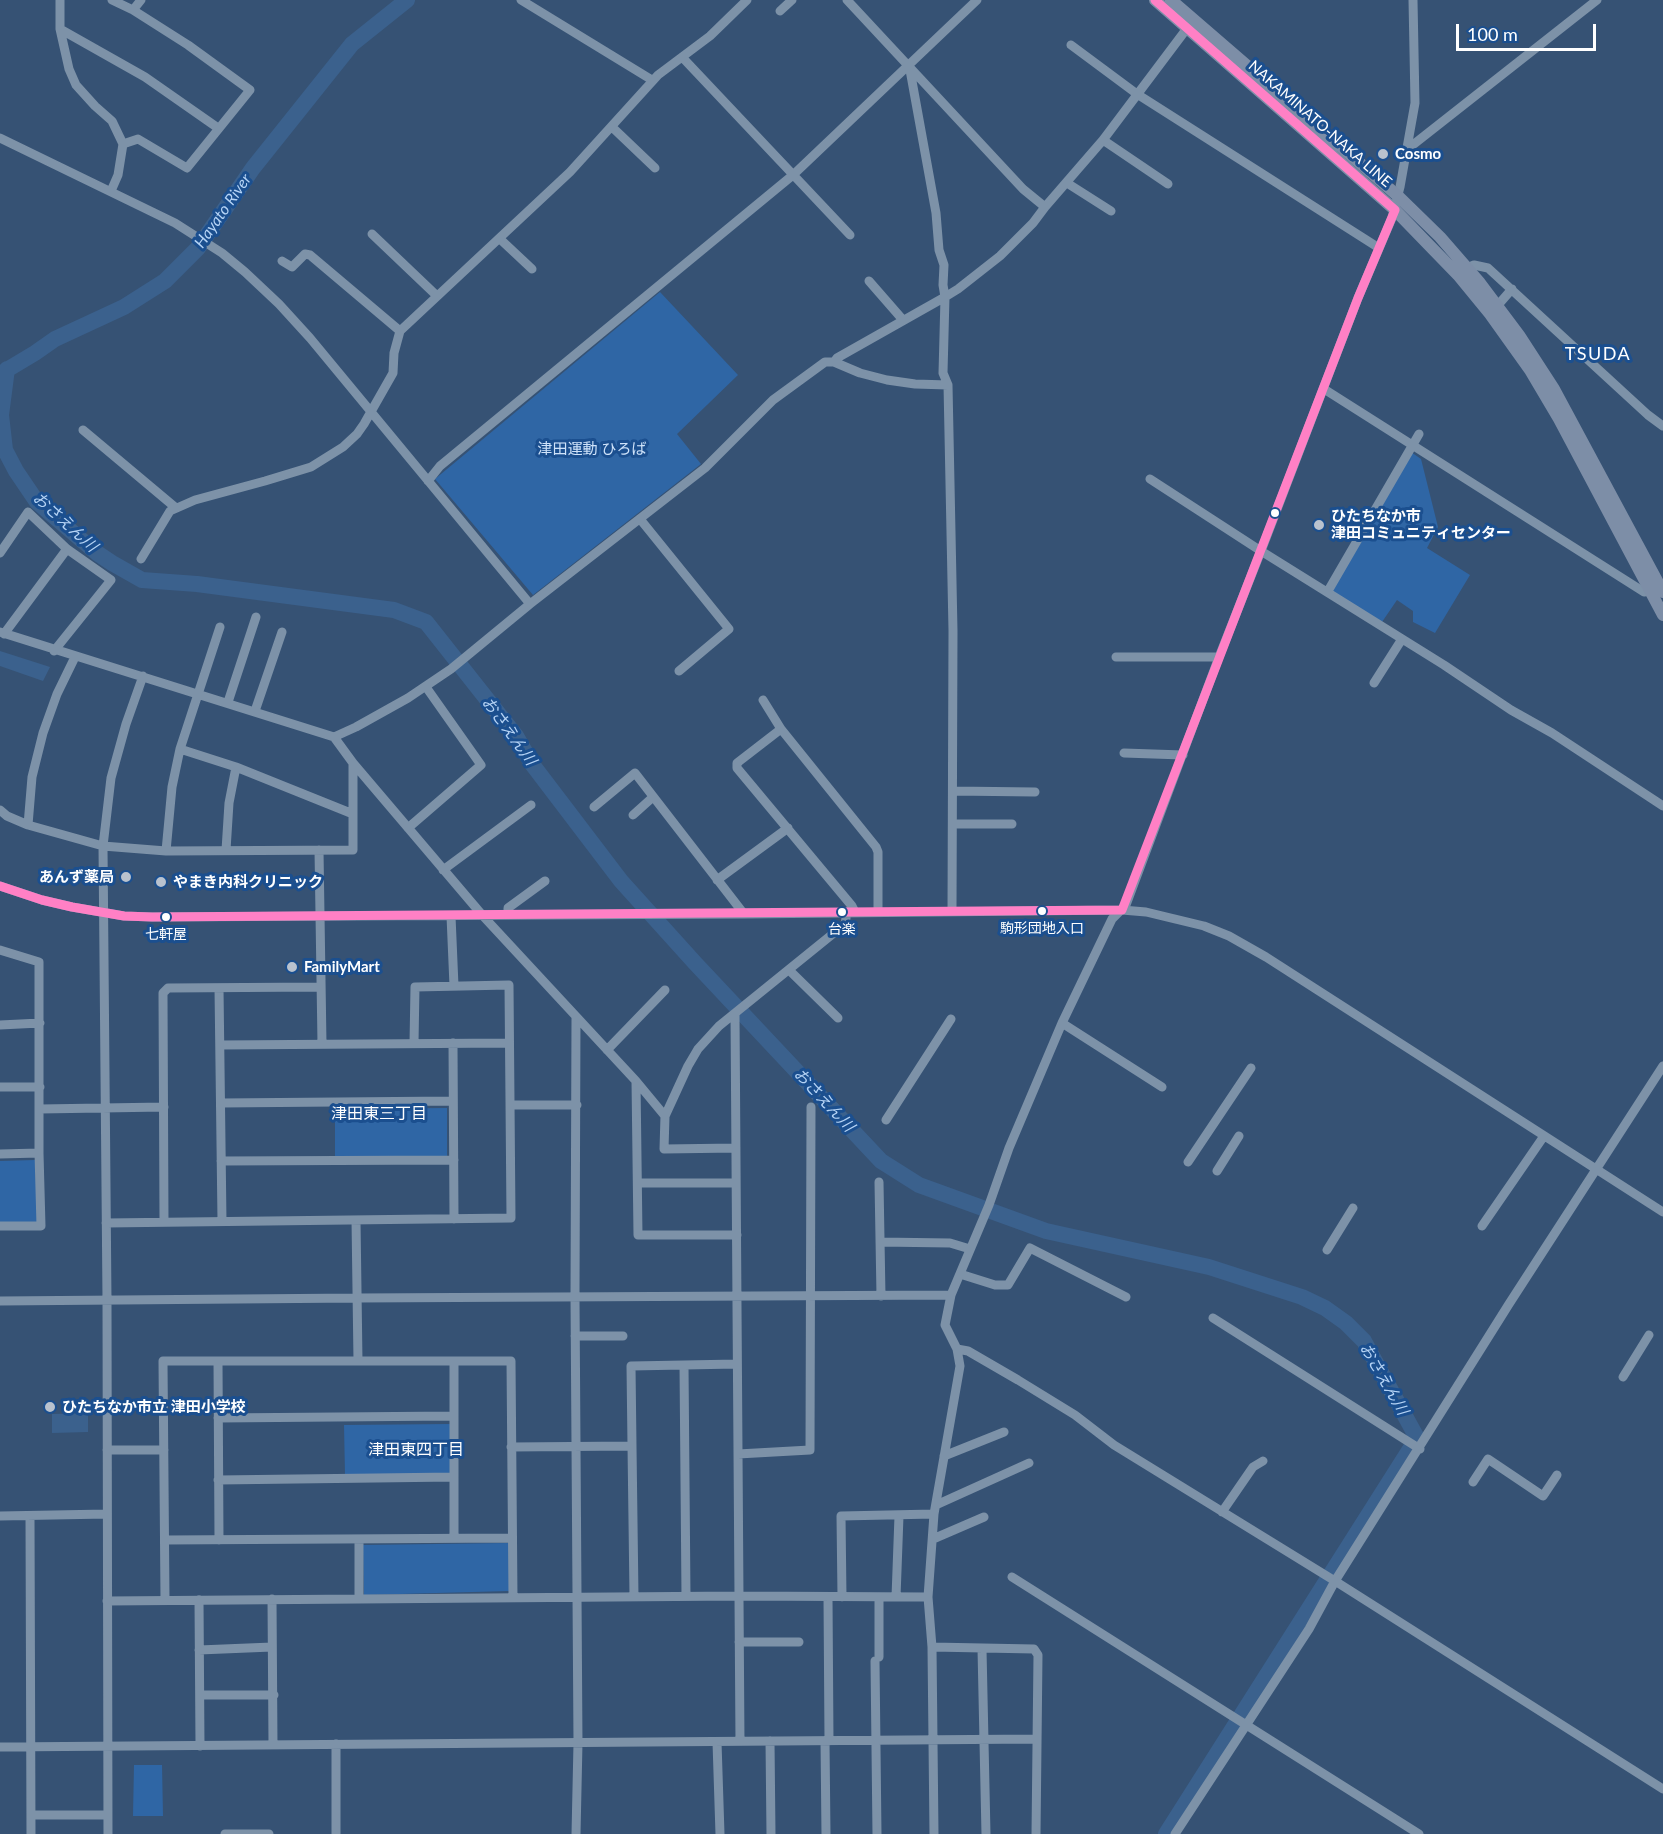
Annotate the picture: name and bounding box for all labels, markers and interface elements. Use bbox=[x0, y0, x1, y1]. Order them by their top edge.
scale bar bbox=[1459, 12, 1598, 50]
text: 100 m bbox=[1467, 23, 1518, 45]
street label: NAKAMINATO-NAKA LINE bbox=[1245, 57, 1395, 191]
place label: Cosmo bbox=[1395, 145, 1441, 163]
marker: Cosmo bbox=[1376, 147, 1390, 161]
water label: Hayato River bbox=[191, 170, 255, 252]
district label: TSUDA bbox=[1565, 343, 1631, 365]
park label: 津田運動 ひろば bbox=[538, 440, 646, 458]
water label: おさえん川 bbox=[29, 488, 101, 556]
unlabelled marker bbox=[1269, 507, 1281, 519]
place label: ひたちなか市 津田コミュニティセンター bbox=[1331, 507, 1511, 542]
marker: ひたちなか市 津田コミュニティセンター bbox=[1312, 518, 1326, 532]
water label: おさえん川 bbox=[478, 693, 540, 769]
place label: あんず薬局 bbox=[39, 868, 114, 886]
marker: あんず薬局 bbox=[119, 870, 133, 884]
place label: やまき内科クリニック bbox=[173, 873, 323, 891]
marker: やまき内科クリニック bbox=[154, 875, 168, 889]
marker: 駒形団地入口 bbox=[1036, 905, 1048, 917]
marker: 台楽 bbox=[836, 906, 848, 918]
marker: 七軒屋 bbox=[160, 911, 172, 923]
place label: 駒形団地入口 bbox=[1000, 920, 1084, 936]
place label: 台楽 bbox=[828, 921, 856, 937]
place label: 七軒屋 bbox=[145, 926, 187, 942]
place label: FamilyMart bbox=[304, 958, 380, 976]
marker: FamilyMart bbox=[285, 960, 299, 974]
water label: おさえん川 bbox=[790, 1064, 858, 1136]
district label: 津田東三丁目 bbox=[331, 1104, 427, 1124]
water label: おさえん川 bbox=[1356, 1340, 1412, 1418]
place label: ひたちなか市立 津田小学校 bbox=[62, 1398, 246, 1416]
marker: ひたちなか市立 津田小学校 bbox=[43, 1400, 57, 1414]
district label: 津田東四丁目 bbox=[368, 1440, 464, 1460]

